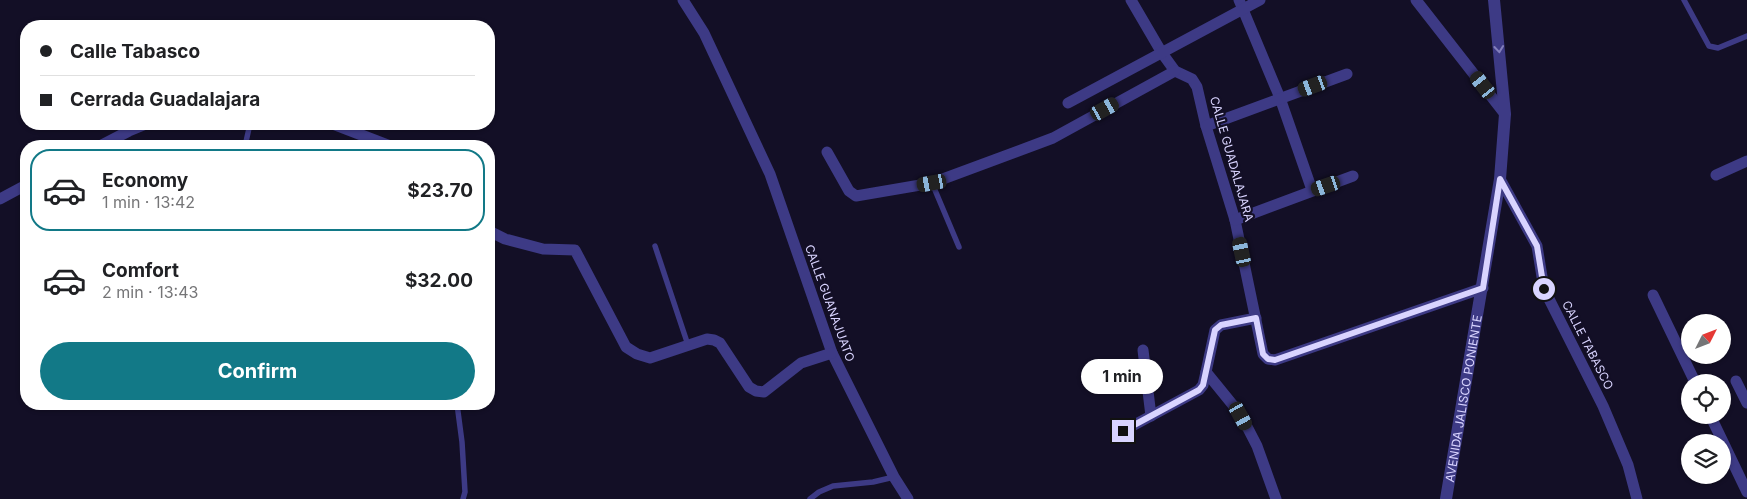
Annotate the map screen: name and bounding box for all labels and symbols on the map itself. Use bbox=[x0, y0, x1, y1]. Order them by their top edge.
one-way arrow bbox=[1493, 45, 1504, 53]
car bbox=[1467, 69, 1498, 101]
car bbox=[1296, 74, 1329, 98]
car bbox=[1088, 95, 1121, 123]
street label: CALLE GUADALAJARA bbox=[1207, 95, 1257, 223]
car bbox=[915, 173, 948, 193]
car bbox=[1309, 174, 1342, 198]
car bbox=[1231, 236, 1252, 268]
street label: CALLE GUANAJUATO bbox=[802, 242, 858, 364]
route start bbox=[1533, 278, 1555, 300]
street label: CALLE TABASCO bbox=[1559, 298, 1617, 392]
street label: AVENIDA JALISCO PONIENTE bbox=[1441, 314, 1484, 483]
north arrow bbox=[1681, 314, 1731, 364]
callout: 1 min bbox=[1082, 358, 1164, 394]
car bbox=[1227, 399, 1254, 433]
route end bbox=[1112, 420, 1134, 442]

